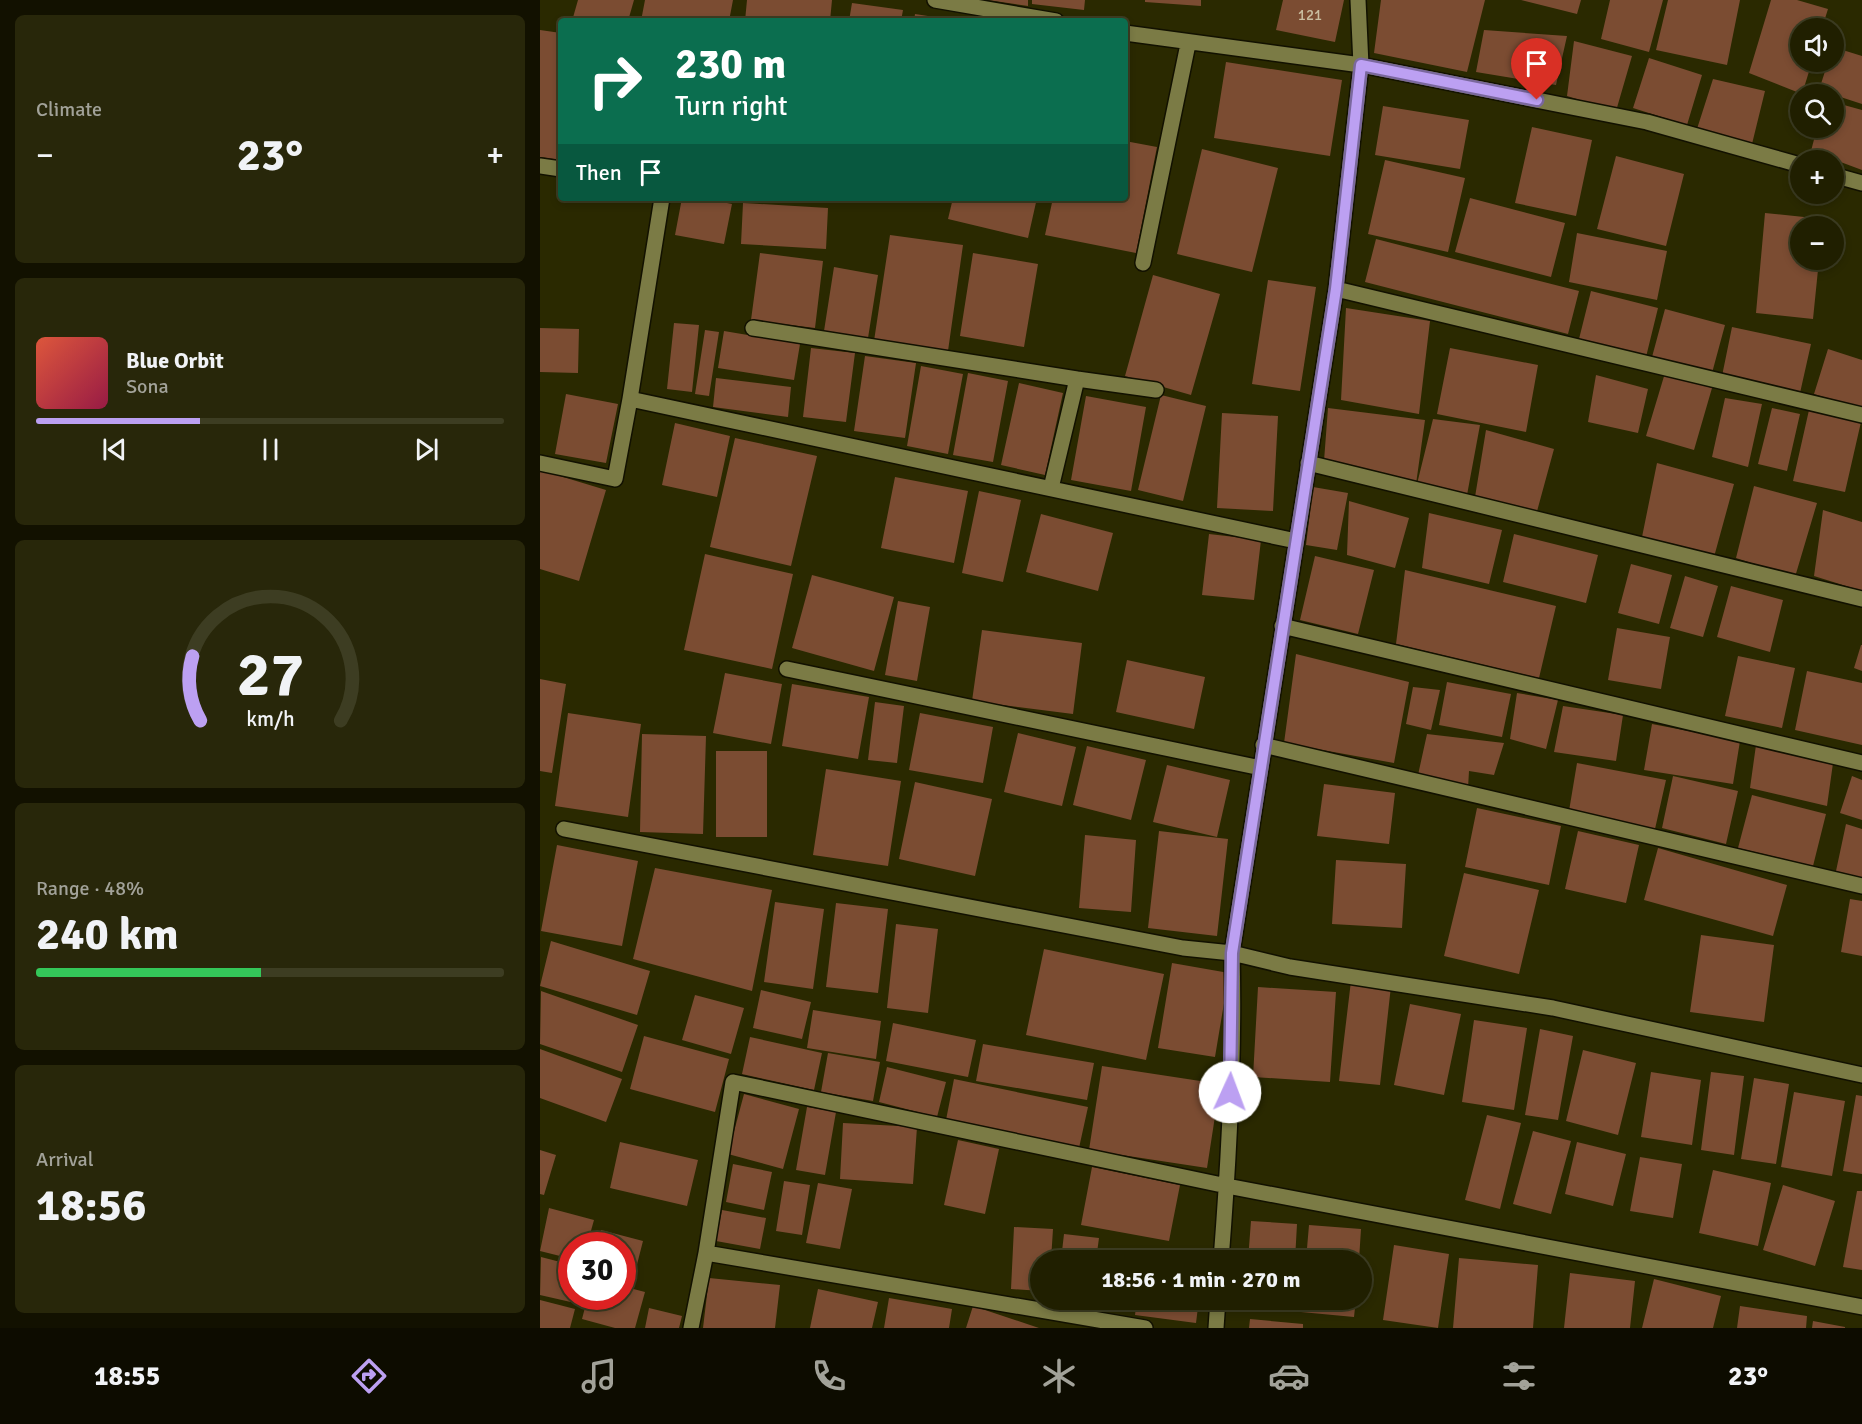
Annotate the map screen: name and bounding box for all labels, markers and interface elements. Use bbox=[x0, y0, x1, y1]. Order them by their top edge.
house number: 121 bbox=[1298, 6, 1322, 24]
map controls bbox=[1790, 18, 1844, 270]
button: sound bbox=[1790, 18, 1844, 72]
pin bbox=[1511, 38, 1562, 100]
text: 230 m bbox=[675, 39, 786, 90]
icon: right bbox=[576, 42, 654, 120]
icon: arrive bbox=[1520, 47, 1553, 80]
button: search bbox=[1790, 84, 1844, 138]
text: Turn right bbox=[675, 90, 788, 123]
text: Climate bbox=[36, 97, 102, 122]
text: 23° bbox=[237, 128, 303, 183]
text: − bbox=[36, 135, 54, 176]
text: + bbox=[486, 135, 504, 176]
button: + bbox=[1790, 150, 1844, 204]
icon: arrive bbox=[634, 156, 667, 189]
text: Then bbox=[576, 159, 622, 186]
button: − bbox=[1790, 216, 1844, 270]
text: Blue Orbit bbox=[126, 347, 224, 374]
text: Sona bbox=[126, 374, 169, 399]
icon: previous bbox=[98, 433, 131, 466]
icon: pause bbox=[254, 433, 287, 466]
icon: next bbox=[410, 433, 443, 466]
text: 27 bbox=[236, 636, 304, 713]
text: km/h bbox=[246, 706, 294, 732]
text: Range · 48% bbox=[36, 876, 144, 901]
text: 240 km bbox=[36, 907, 179, 962]
position arrow bbox=[1198, 1060, 1262, 1124]
text: Arrival bbox=[36, 1147, 94, 1172]
text: 18:56 bbox=[36, 1178, 146, 1233]
speed limit sign: 30 bbox=[558, 1232, 636, 1310]
text: 18:56 · 1 min · 270 m bbox=[1101, 1266, 1301, 1293]
icon: directions bbox=[348, 1355, 390, 1397]
icon: music bbox=[578, 1355, 620, 1397]
icon: phone bbox=[808, 1355, 850, 1397]
icon: climate bbox=[1038, 1355, 1080, 1397]
icon: car bbox=[1268, 1355, 1310, 1397]
icon: filters bbox=[1498, 1355, 1540, 1397]
text: 18:55 bbox=[94, 1360, 160, 1393]
text: 23° bbox=[1728, 1360, 1768, 1393]

